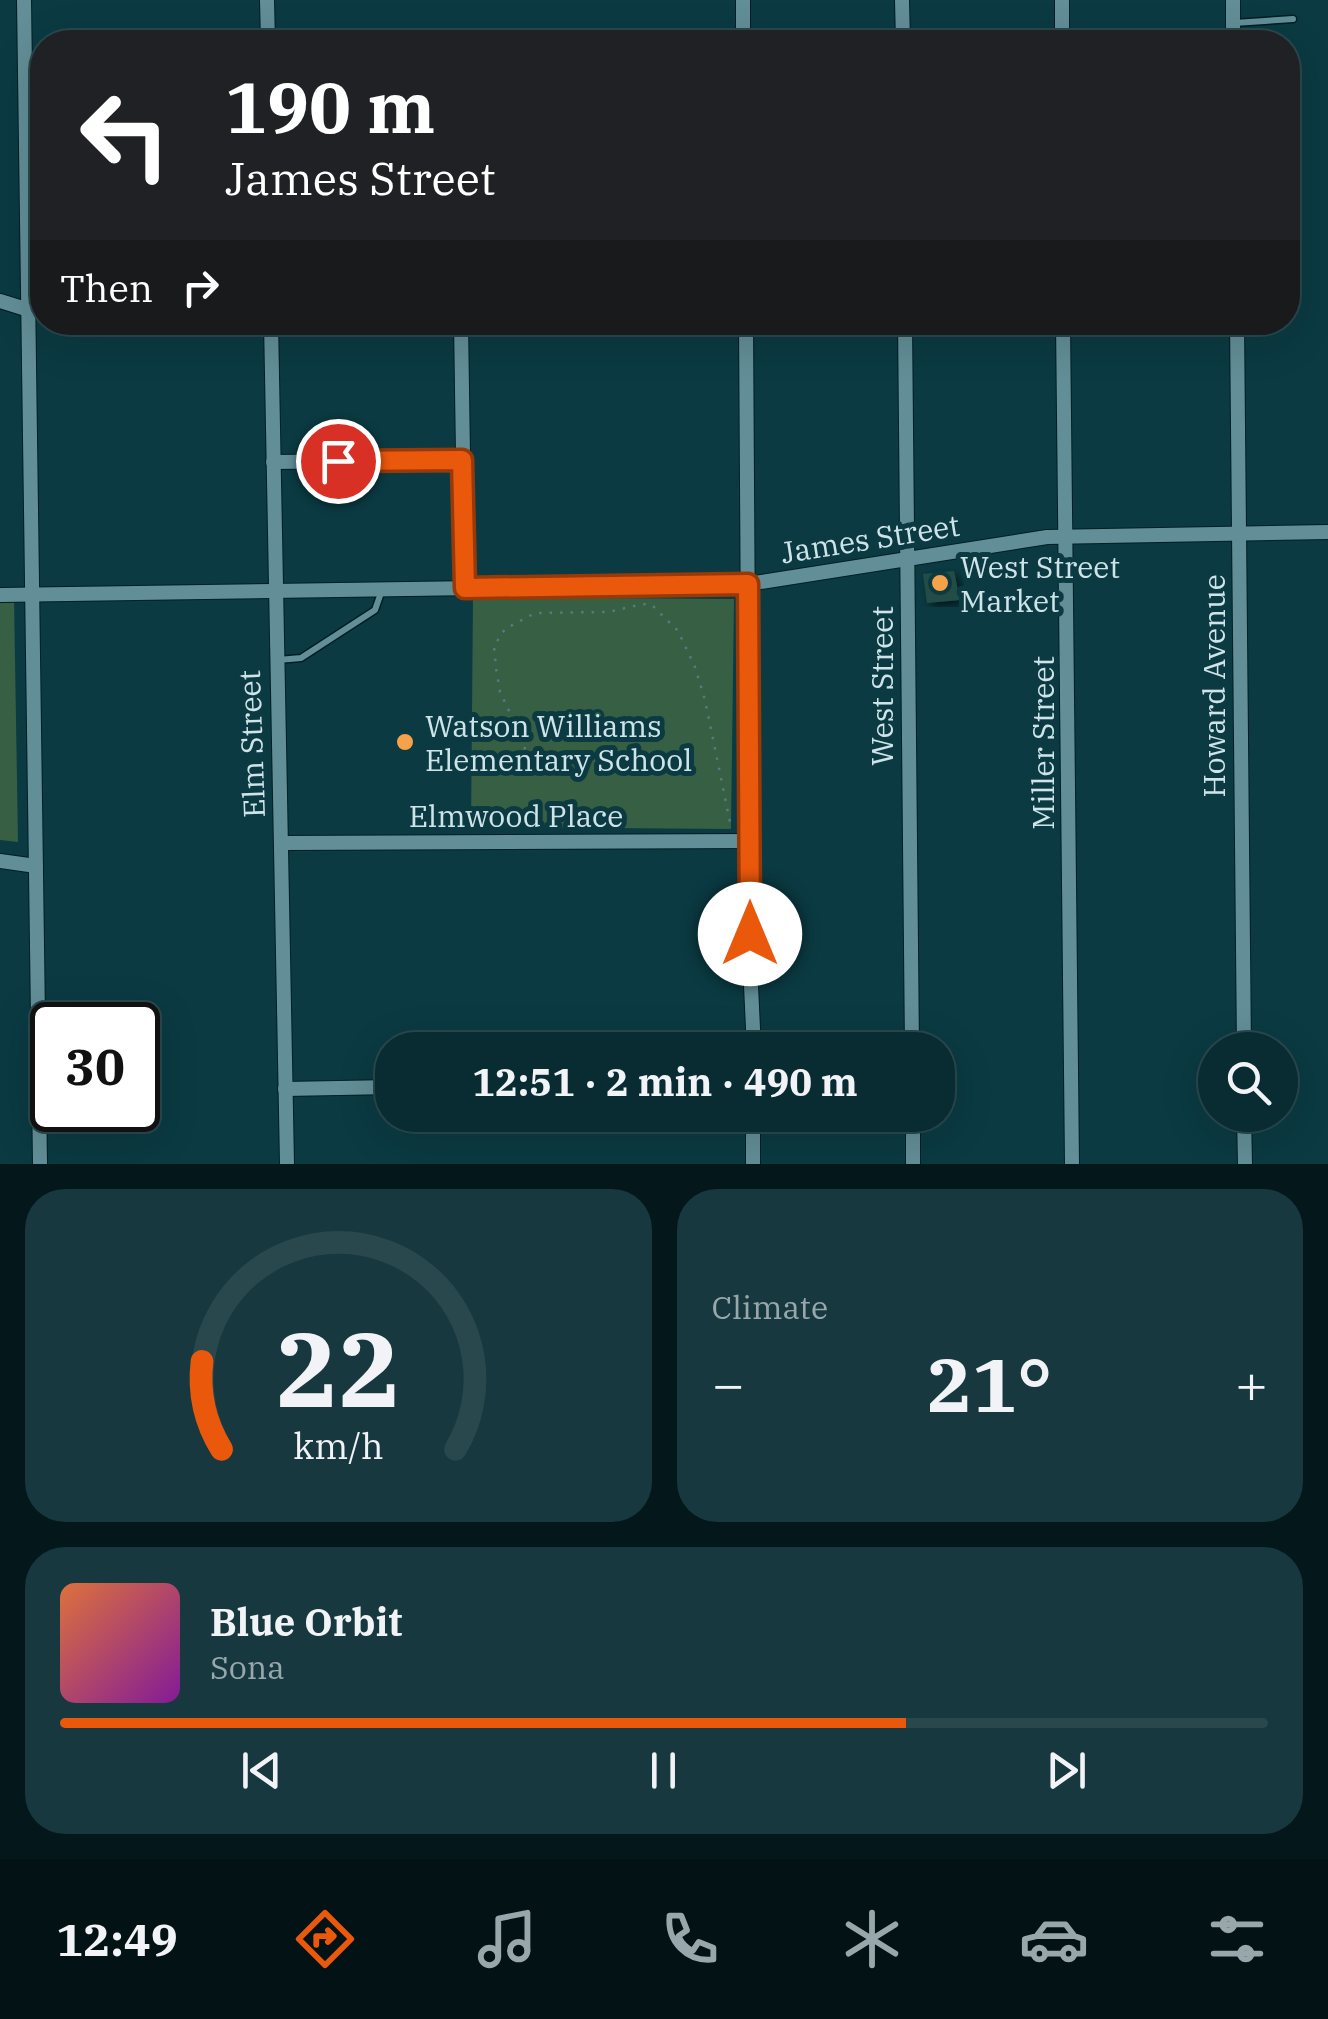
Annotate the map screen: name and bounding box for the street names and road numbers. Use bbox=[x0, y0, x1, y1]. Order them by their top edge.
street label: James Street bbox=[778, 505, 962, 571]
street label: Howard Avenue bbox=[1194, 574, 1233, 798]
street label: West Street bbox=[862, 606, 901, 766]
street label: Miller Street bbox=[1023, 656, 1062, 830]
street label: Elm Street bbox=[229, 669, 273, 819]
street label: Elmwood Place bbox=[409, 796, 623, 835]

